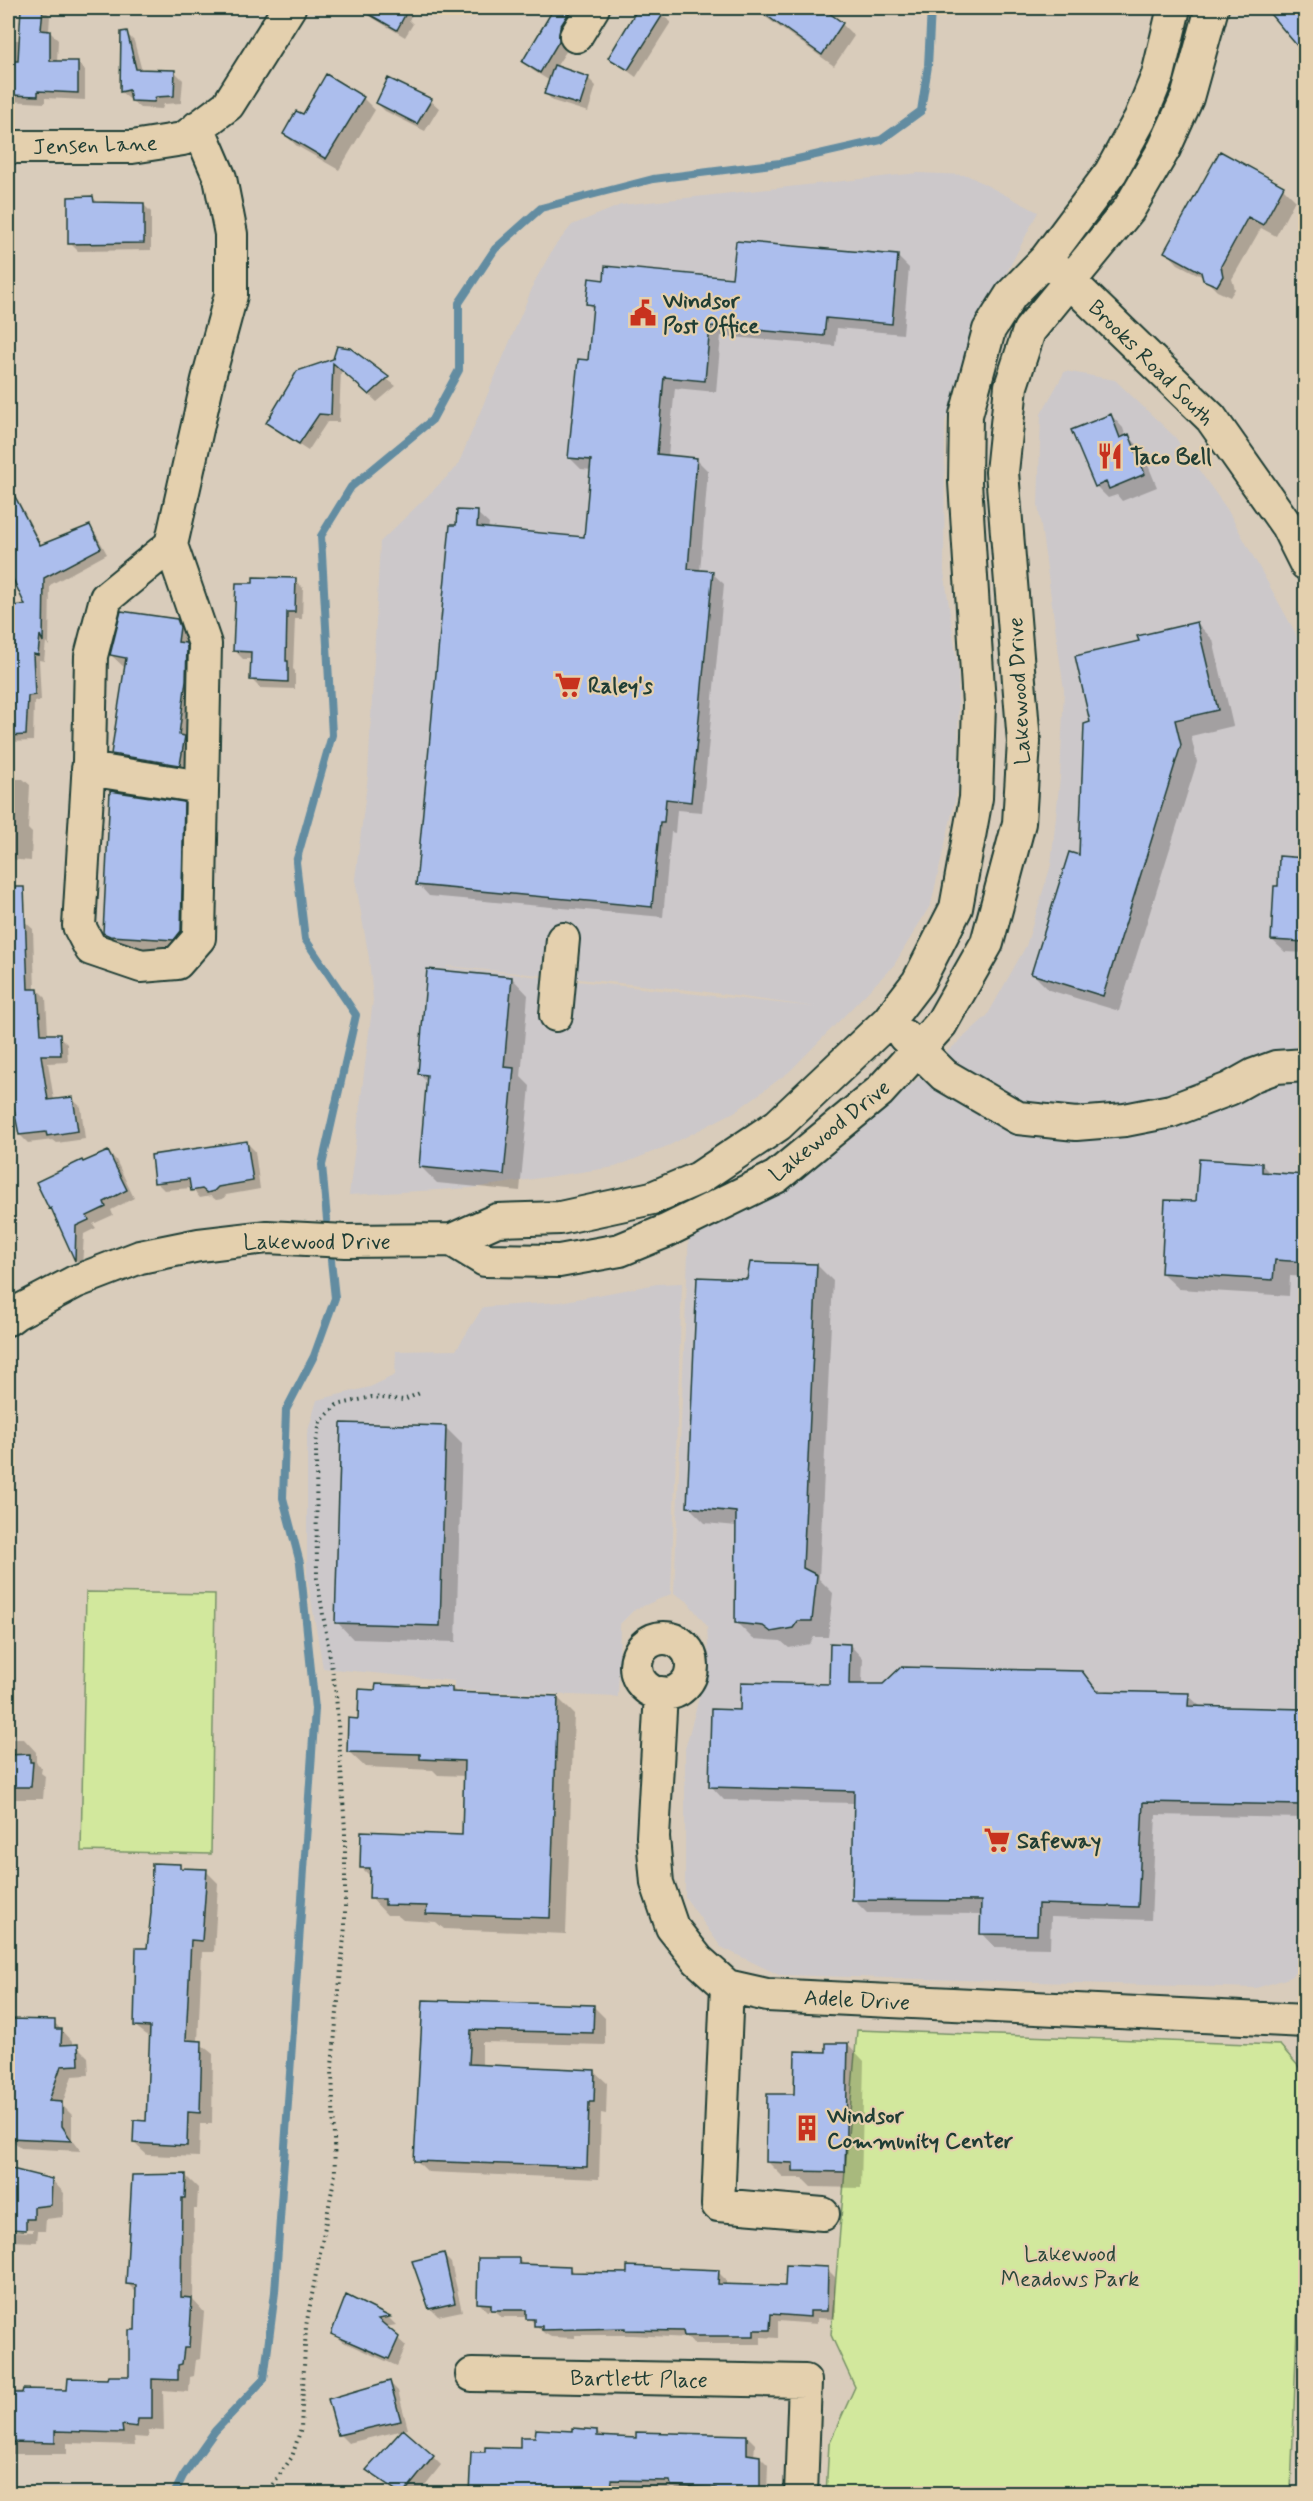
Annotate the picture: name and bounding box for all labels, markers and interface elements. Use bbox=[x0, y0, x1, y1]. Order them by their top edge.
street label: Jensen Lane bbox=[32, 130, 158, 162]
place label: Windsor Post Office bbox=[662, 288, 759, 341]
street label: Brooks Road South bbox=[1082, 294, 1220, 432]
public building icon: Windsor Post Office bbox=[628, 298, 658, 328]
restaurant icon: Taco Bell bbox=[1095, 441, 1125, 471]
place label: Taco Bell bbox=[1130, 444, 1212, 472]
street label: Lakewood Drive bbox=[1002, 616, 1038, 765]
supermarket icon: Raley's bbox=[553, 670, 583, 700]
place label: Raley's bbox=[588, 673, 653, 701]
street label: Lakewood Drive bbox=[764, 1074, 896, 1189]
street label: Lakewood Drive bbox=[243, 1229, 391, 1257]
supermarket icon: Safeway bbox=[982, 1825, 1012, 1855]
place label: Safeway bbox=[1017, 1828, 1101, 1857]
street label: Adele Drive bbox=[803, 1984, 911, 2018]
place label: Windsor Community Center bbox=[826, 2103, 1014, 2156]
building icon: Windsor Community Center bbox=[792, 2113, 822, 2143]
park label: Lakewood Meadows Park bbox=[1001, 2241, 1139, 2294]
street label: Bartlett Place bbox=[570, 2365, 708, 2395]

